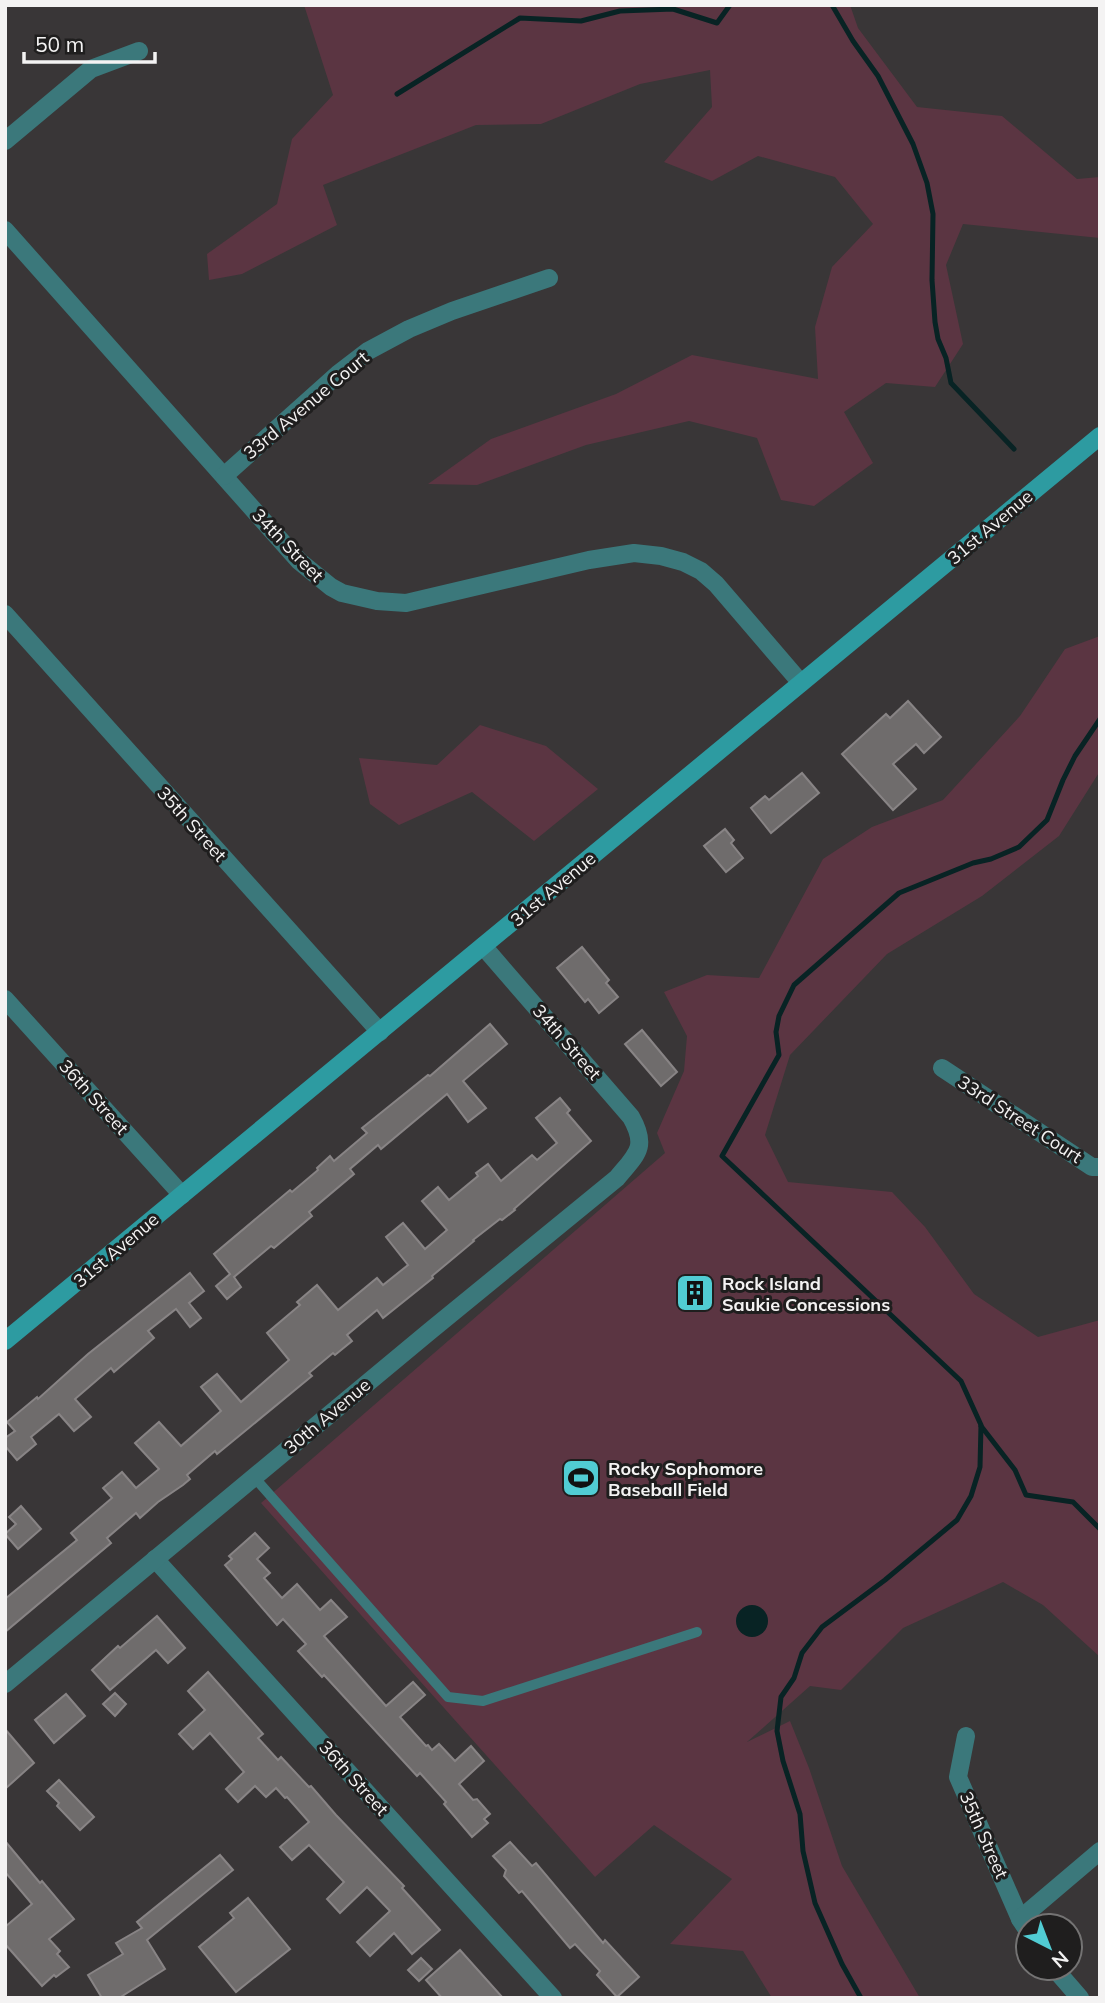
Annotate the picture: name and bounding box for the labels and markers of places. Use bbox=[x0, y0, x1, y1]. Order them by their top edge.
building icon: Rock Island Saukie Concessions bbox=[674, 1272, 716, 1314]
place label: Rock Island Saukie Concessions bbox=[722, 1272, 890, 1316]
sports icon: Rocky Sophomore Baseball Field bbox=[560, 1457, 602, 1499]
place label: Rocky Sophomore Baseball Field bbox=[608, 1457, 763, 1501]

